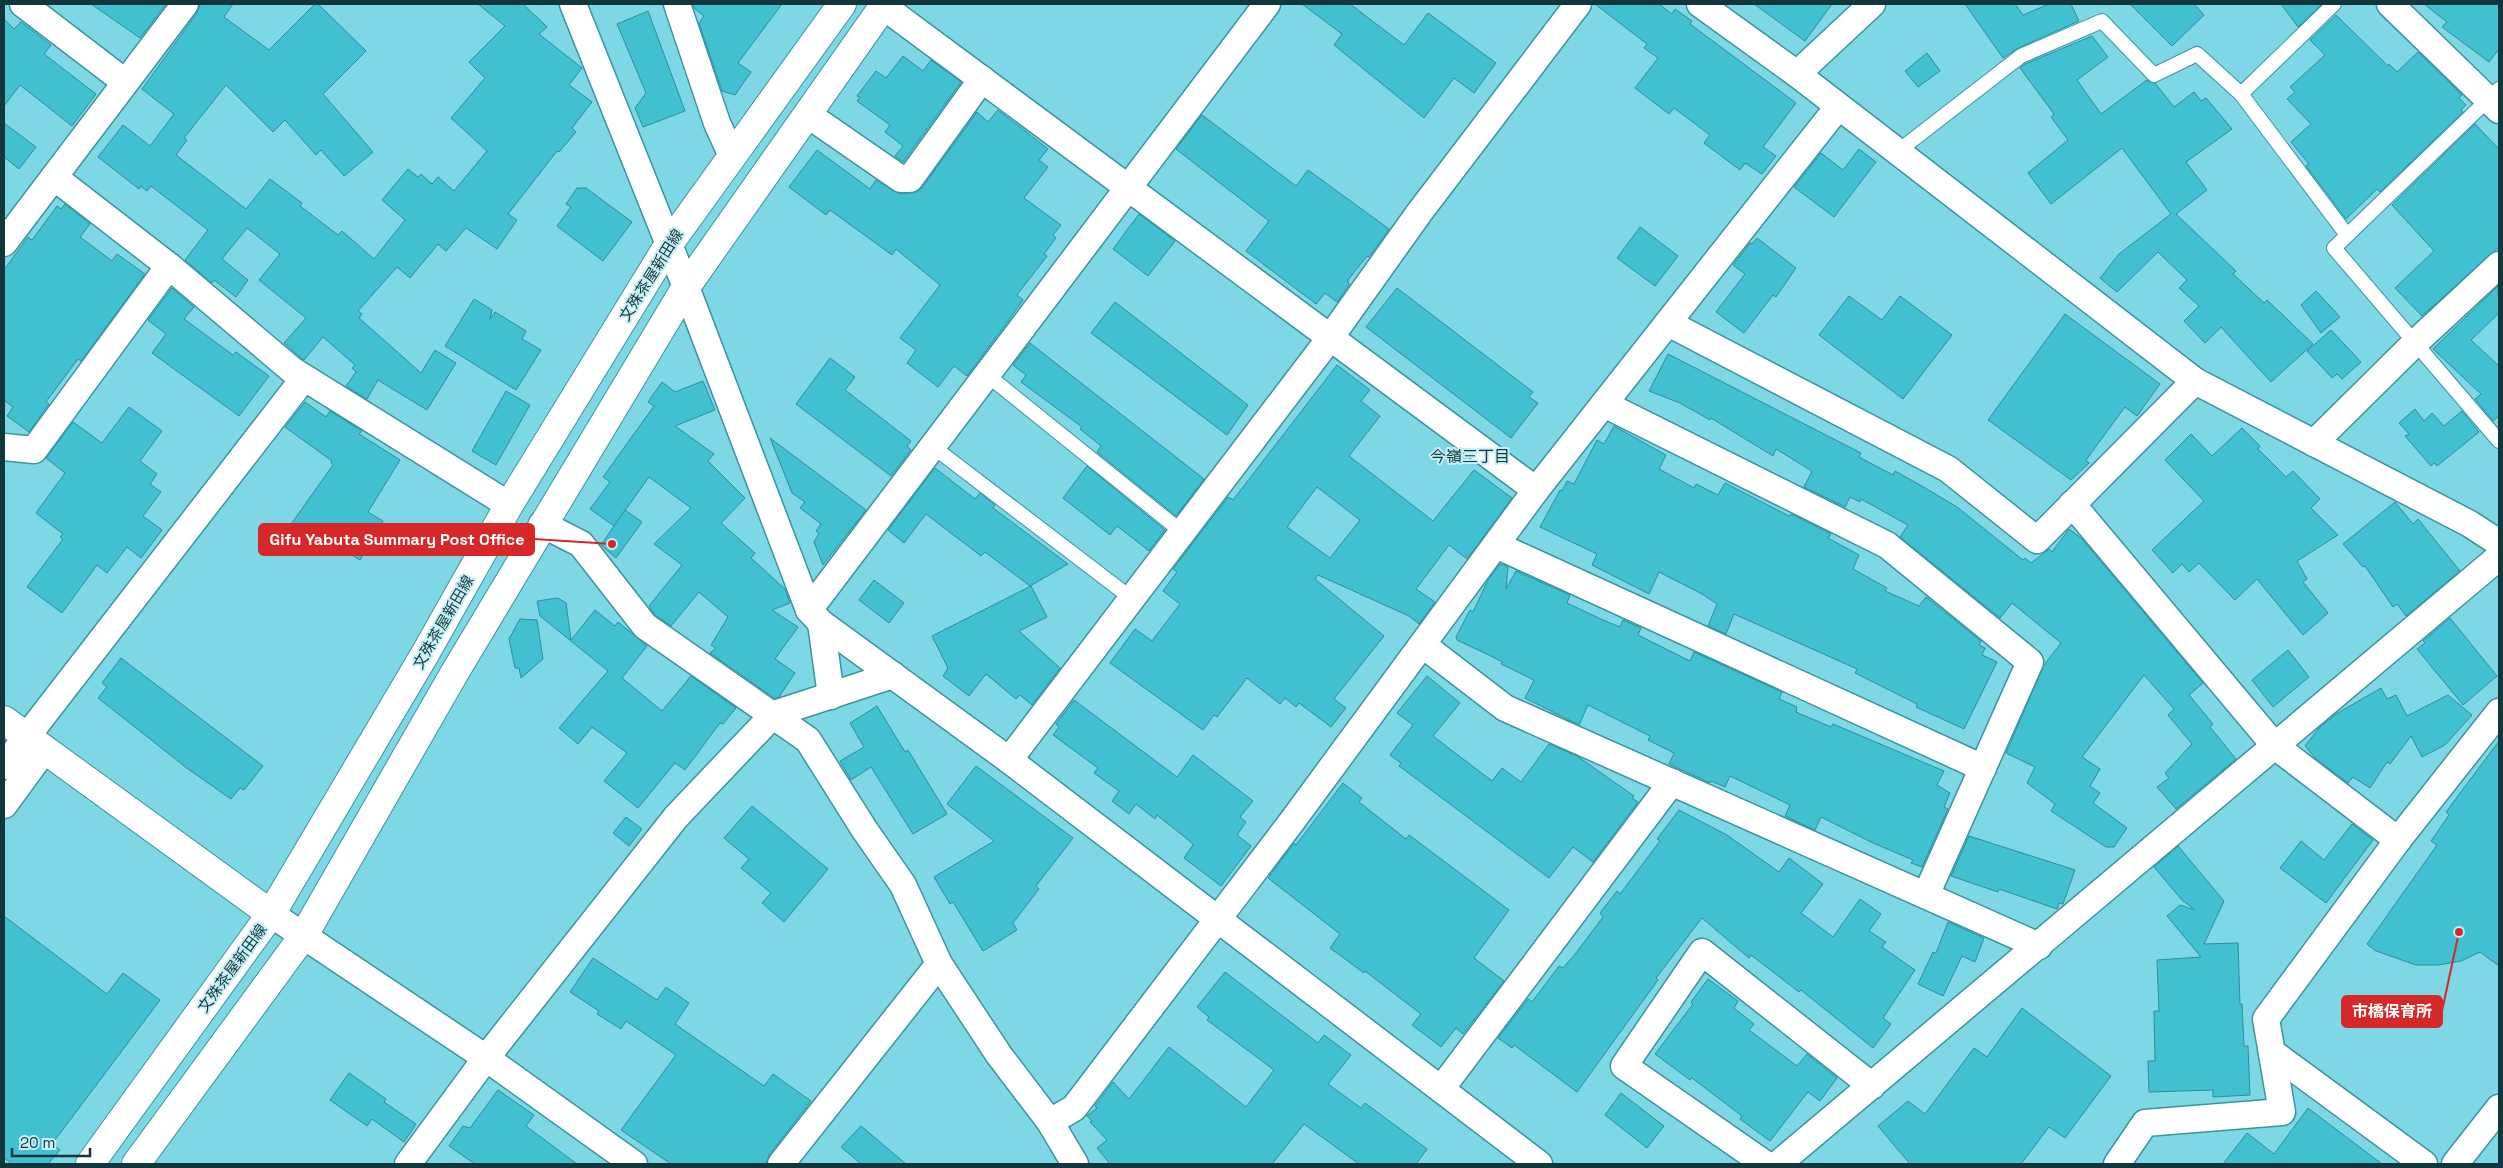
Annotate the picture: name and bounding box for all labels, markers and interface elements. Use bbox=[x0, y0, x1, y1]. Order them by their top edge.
street label: 文殊茶屋新田線 bbox=[615, 225, 687, 325]
district label: 今嶺三丁目 bbox=[1430, 446, 1510, 467]
callout: Gifu Yabuta Summary Post Office bbox=[259, 524, 534, 555]
text: Gifu Yabuta Summary Post Office bbox=[270, 529, 524, 550]
street label: 文殊茶屋新田線 bbox=[409, 572, 477, 672]
street label: 文殊茶屋新田線 bbox=[193, 920, 271, 1016]
callout: 市橋保育所 bbox=[2342, 996, 2442, 1027]
text: 市橋保育所 bbox=[2352, 1001, 2432, 1022]
scale bar bbox=[12, 1126, 90, 1158]
text: 20 m bbox=[20, 1133, 55, 1152]

